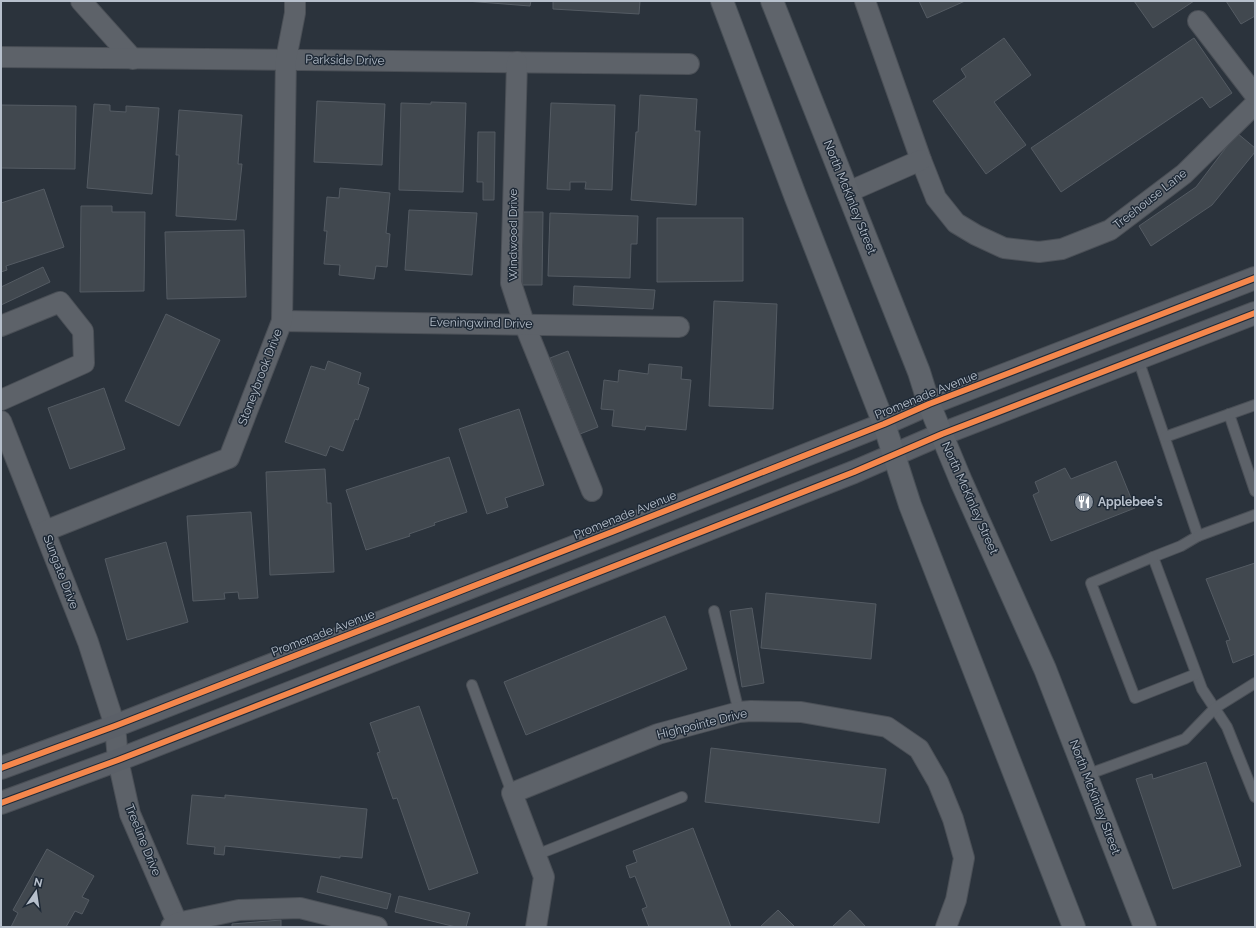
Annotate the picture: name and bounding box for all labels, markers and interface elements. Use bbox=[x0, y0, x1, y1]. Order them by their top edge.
street label: Parkside Drive bbox=[305, 52, 385, 68]
street label: North McKinley Street bbox=[821, 138, 879, 256]
street label: Treehouse Lane bbox=[1111, 166, 1189, 232]
street label: Windwood Drive bbox=[506, 189, 520, 281]
street label: Eveningwind Drive bbox=[429, 315, 533, 331]
street label: Stoneybrook Drive bbox=[235, 327, 285, 427]
street label: Promenade Avenue bbox=[873, 368, 979, 422]
street label: North McKinley Street bbox=[939, 440, 1001, 556]
street label: Promenade Avenue bbox=[572, 488, 678, 542]
restaurant icon: Applebee's bbox=[1073, 491, 1095, 513]
place label: Applebee's bbox=[1098, 495, 1163, 509]
street label: Sungate Drive bbox=[40, 533, 82, 611]
street label: Promenade Avenue bbox=[269, 607, 377, 659]
street label: Highpointe Drive bbox=[655, 706, 749, 742]
street label: North McKinley Street bbox=[1067, 738, 1123, 856]
street label: Treeline Drive bbox=[122, 802, 164, 878]
north arrow bbox=[16, 872, 56, 912]
text: N bbox=[33, 875, 44, 890]

